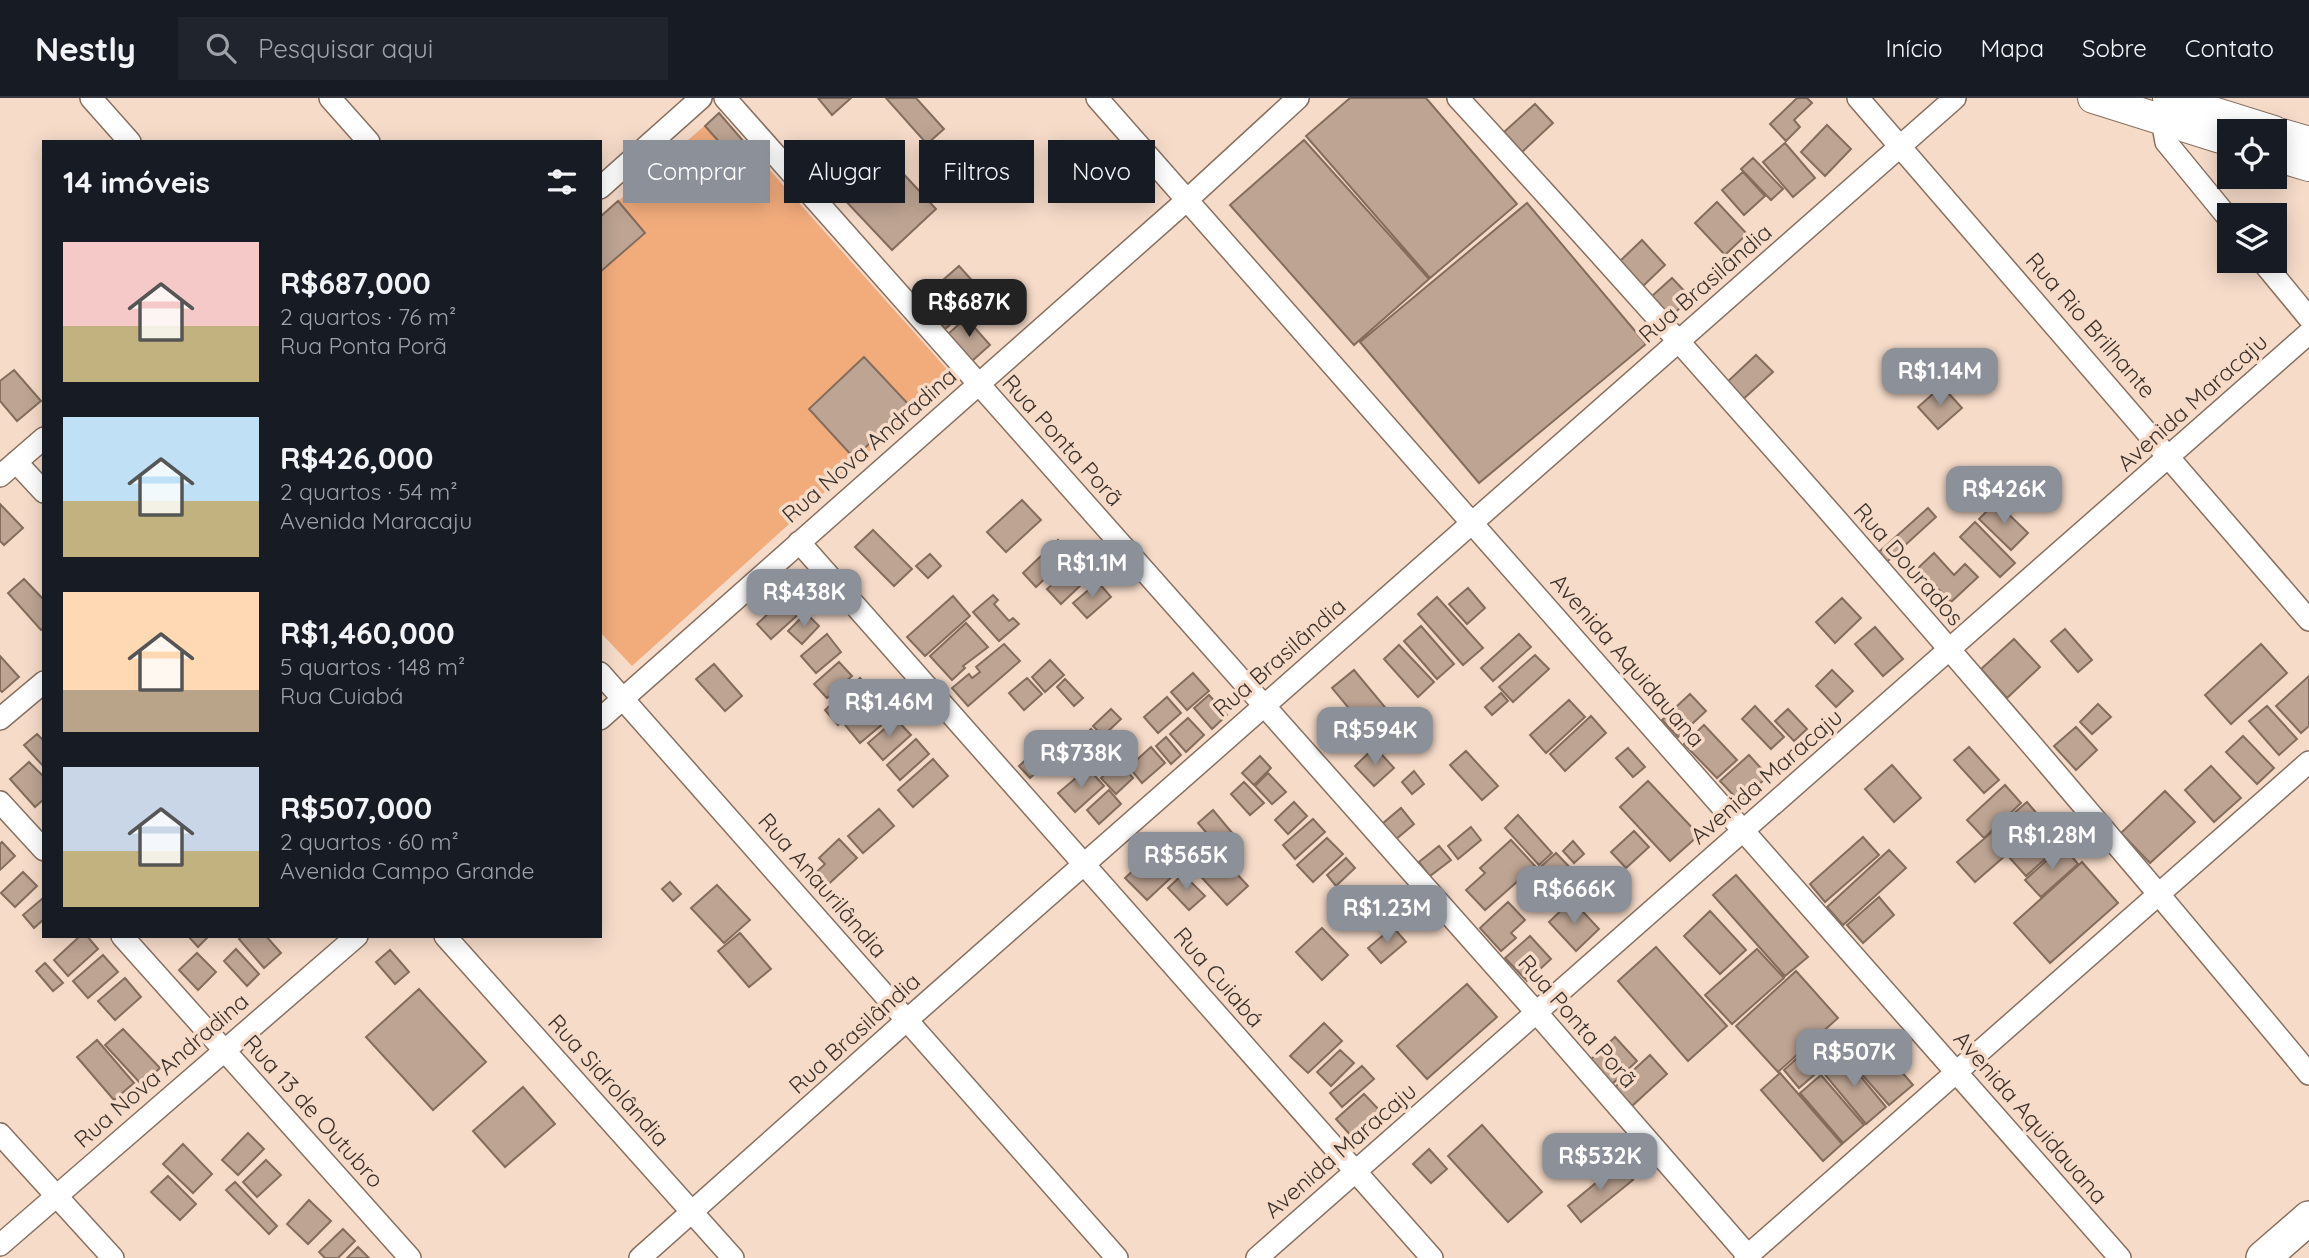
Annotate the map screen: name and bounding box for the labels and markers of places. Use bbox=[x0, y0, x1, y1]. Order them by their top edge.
pin: R$687K bbox=[912, 280, 1026, 339]
pin: R$1.14M bbox=[1875, 348, 2005, 408]
pin: R$426K bbox=[1947, 466, 2061, 526]
pin: R$1.1M bbox=[1035, 540, 1149, 600]
pin: R$438K bbox=[747, 570, 861, 629]
pin: R$1.46M bbox=[824, 680, 954, 739]
pin: R$594K bbox=[1318, 708, 1432, 767]
pin: R$738K bbox=[1024, 730, 1138, 790]
pin: R$1.28M bbox=[1987, 812, 2117, 872]
pin: R$565K bbox=[1129, 832, 1243, 892]
pin: R$666K bbox=[1517, 866, 1631, 926]
pin: R$1.23M bbox=[1322, 886, 1452, 945]
pin: R$507K bbox=[1797, 1030, 1911, 1089]
pin: R$532K bbox=[1543, 1134, 1657, 1193]

